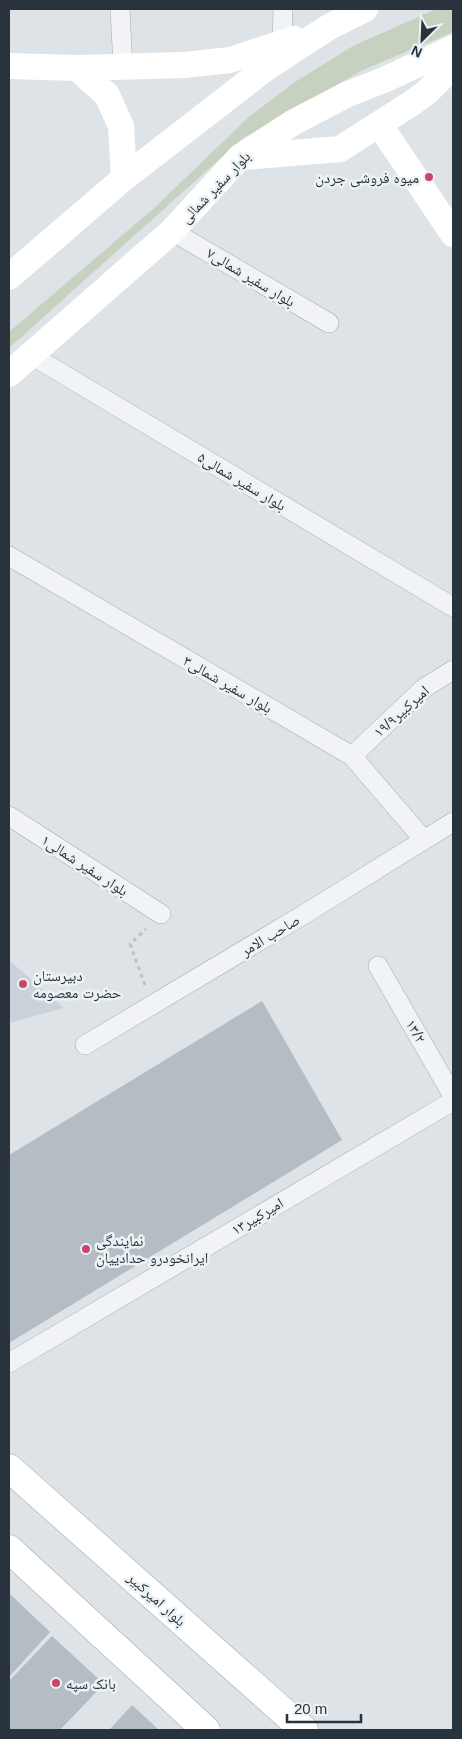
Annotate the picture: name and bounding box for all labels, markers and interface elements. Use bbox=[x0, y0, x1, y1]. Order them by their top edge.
north arrow bbox=[397, 15, 447, 65]
text: N bbox=[409, 43, 425, 61]
street label: بلوار سفیر شمالی bbox=[177, 148, 255, 228]
place label: میوه فروشی جردن bbox=[315, 169, 419, 188]
marker: میوه فروشی جردن bbox=[423, 171, 435, 183]
street label: بلوار سفیر شمالی۷ bbox=[203, 244, 298, 312]
street label: بلوار سفیر شمالی۵ bbox=[194, 448, 289, 516]
street label: بلوار سفیر شمالی۳ bbox=[180, 652, 275, 718]
street label: امیرکبیر۱۹/۹ bbox=[370, 682, 433, 741]
street label: بلوار سفیر شمالی۱ bbox=[37, 831, 131, 901]
street label: صاحب الامر bbox=[237, 911, 303, 961]
place label: دبیرستان حضرت معصومه bbox=[33, 967, 122, 1002]
marker: دبیرستان حضرت معصومه bbox=[17, 978, 29, 990]
street label: ۱۳/۲ bbox=[403, 1016, 430, 1046]
street label: امیرکبیر۱۳ bbox=[228, 1194, 287, 1239]
place label: نمایندگی ایرانخودرو حدادییان bbox=[96, 1232, 208, 1268]
marker: نمایندگی ایرانخودرو حدادییان bbox=[80, 1243, 92, 1255]
street label: بلوار امیرکبیر bbox=[123, 1568, 190, 1630]
place label: بانک سپه bbox=[66, 1675, 116, 1693]
marker: بانک سپه bbox=[50, 1677, 62, 1689]
scale bar bbox=[287, 1692, 361, 1724]
text: 20 m bbox=[294, 1700, 327, 1717]

